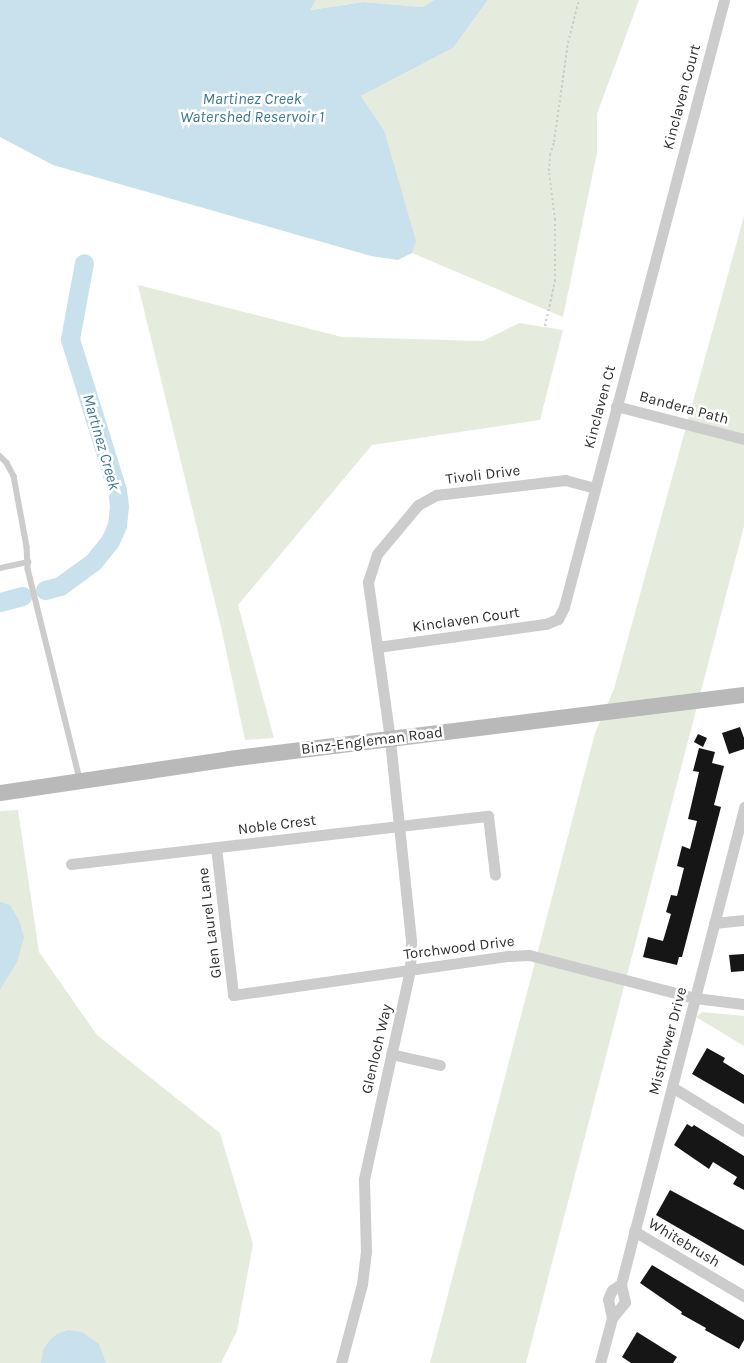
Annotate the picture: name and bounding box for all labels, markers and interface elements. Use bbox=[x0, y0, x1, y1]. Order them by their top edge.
street label: Kinclaven Court bbox=[659, 42, 705, 152]
water label: Martinez Creek Watershed Reservoir 1 bbox=[180, 89, 324, 127]
street label: Kinclaven Ct bbox=[580, 363, 620, 451]
street label: Bandera Path bbox=[637, 387, 731, 429]
water label: Martinez Creek bbox=[78, 392, 124, 492]
street label: Tivoli Drive bbox=[445, 461, 521, 489]
street label: Kinclaven Court bbox=[411, 604, 521, 636]
street label: Binz-Engleman Road bbox=[300, 723, 444, 759]
street label: Noble Crest bbox=[237, 811, 317, 839]
street label: Glen Laurel Lane bbox=[194, 867, 226, 979]
street label: Torchwood Drive bbox=[403, 932, 515, 964]
street label: Mistflower Drive bbox=[645, 985, 691, 1097]
street label: Glenloch Way bbox=[358, 1002, 396, 1096]
street label: Whitebrush bbox=[645, 1215, 723, 1271]

